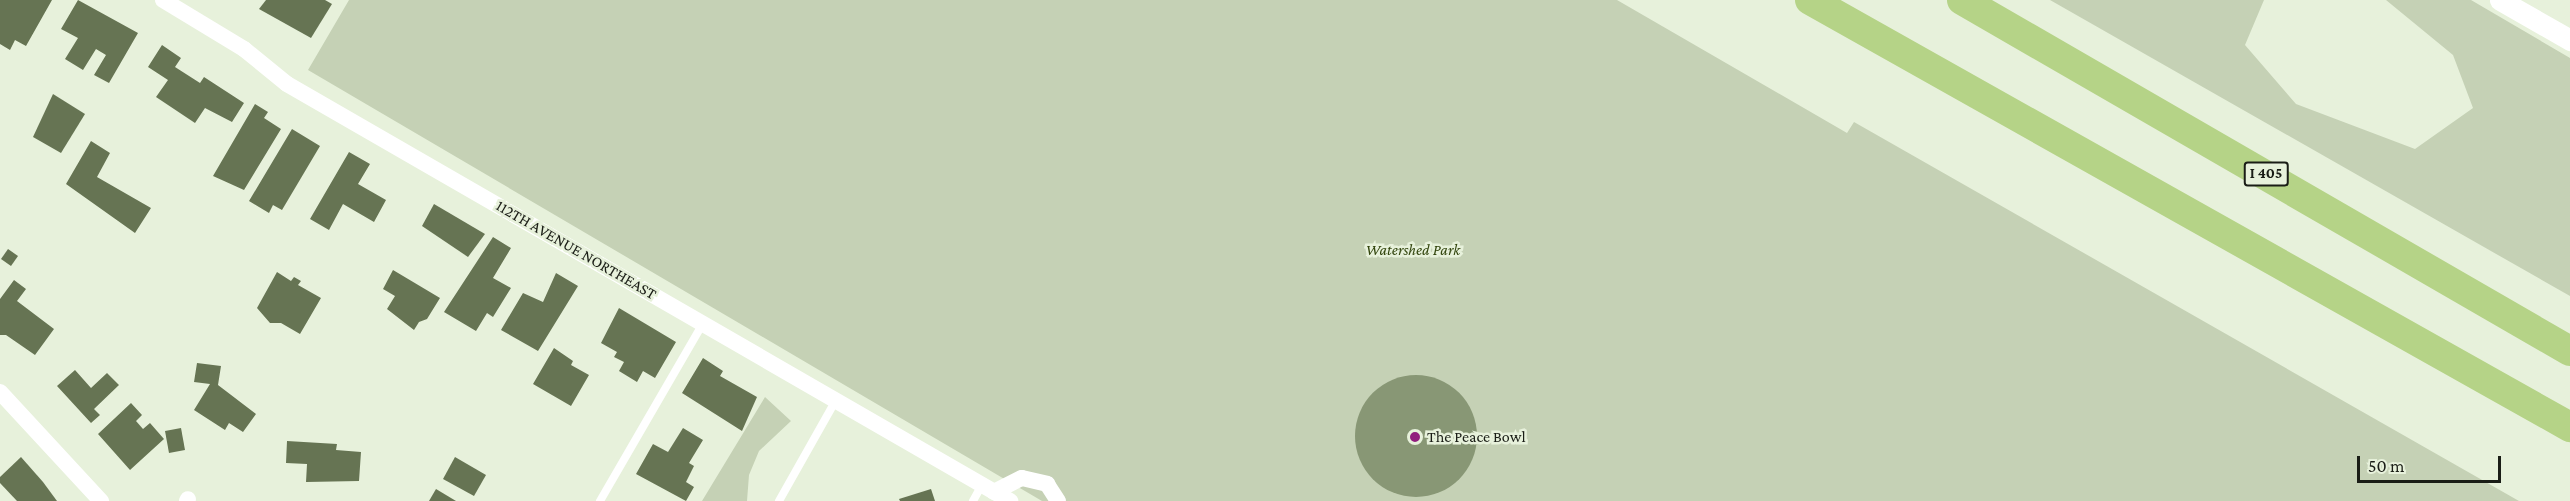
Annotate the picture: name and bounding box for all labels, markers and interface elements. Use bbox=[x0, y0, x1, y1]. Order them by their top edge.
road number: I 405 bbox=[2244, 162, 2288, 186]
street label: 112TH AVENUE NORTHEAST bbox=[492, 196, 660, 304]
park label: Watershed Park bbox=[1366, 240, 1460, 260]
place label: The Peace Bowl bbox=[1427, 427, 1526, 447]
marker: The Peace Bowl bbox=[1408, 430, 1422, 444]
scale bar bbox=[2360, 444, 2504, 482]
text: 50 m bbox=[2368, 456, 2405, 476]

